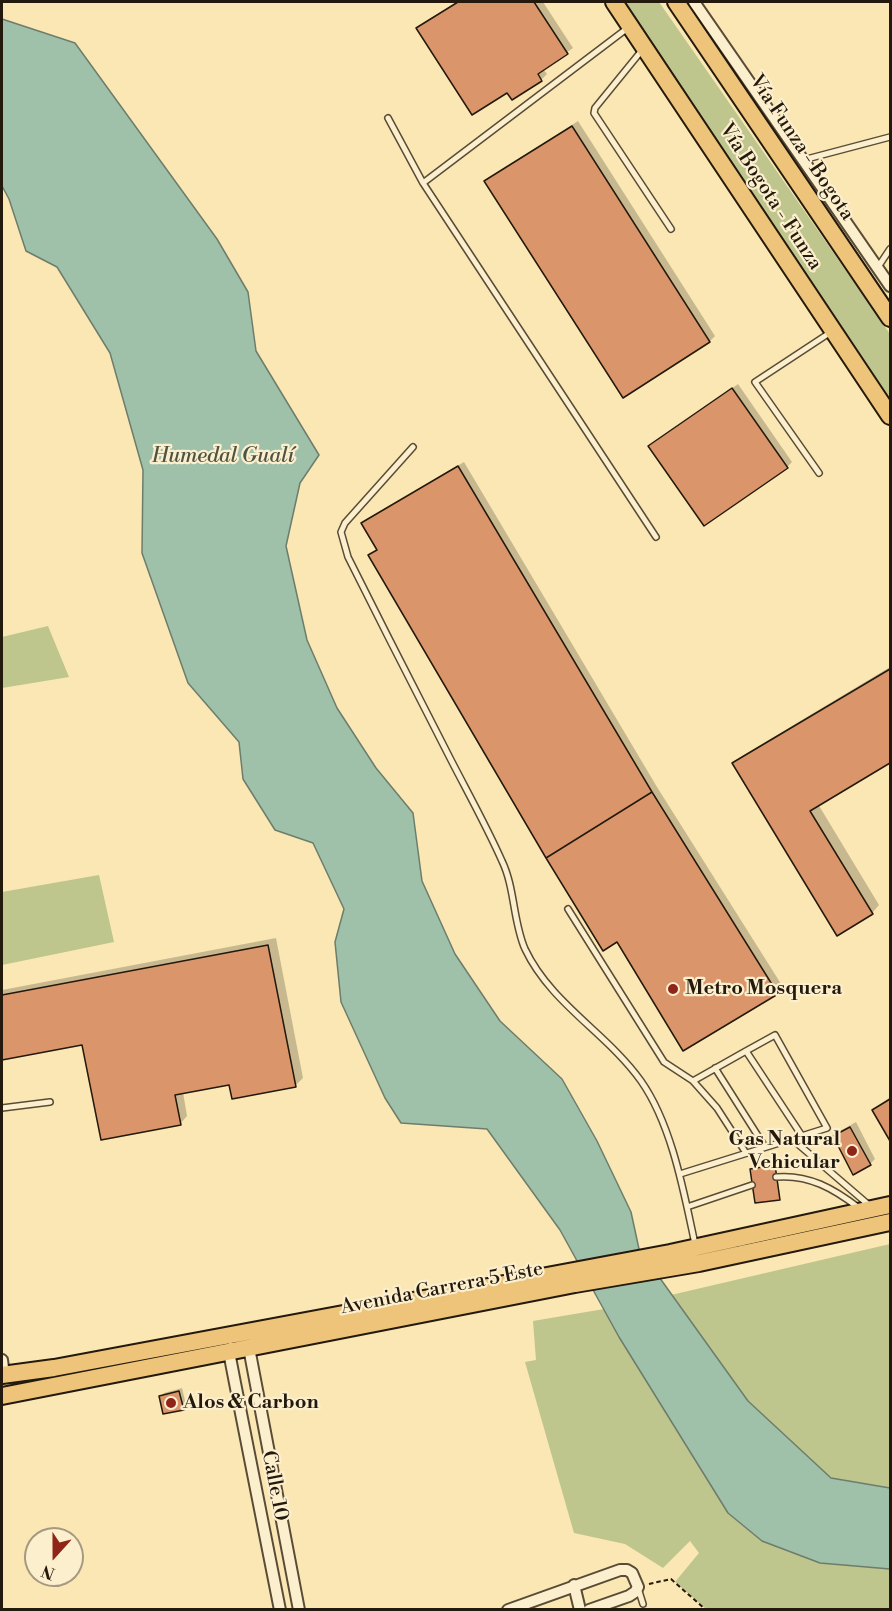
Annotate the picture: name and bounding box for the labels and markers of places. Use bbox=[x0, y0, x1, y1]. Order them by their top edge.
place label: Metro Mosquera bbox=[685, 977, 842, 1001]
marker: Metro Mosquera bbox=[666, 982, 680, 996]
place label: Gas Natural Vehicular bbox=[729, 1128, 840, 1175]
marker: Gas Natural Vehicular bbox=[845, 1144, 859, 1158]
place label: Alos & Carbon bbox=[183, 1391, 319, 1415]
marker: Alos & Carbon bbox=[164, 1396, 178, 1410]

